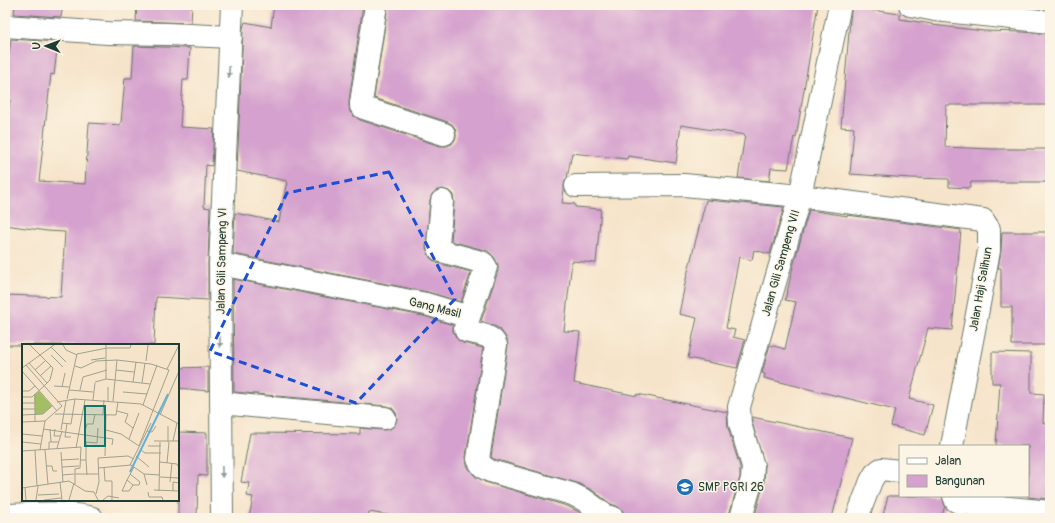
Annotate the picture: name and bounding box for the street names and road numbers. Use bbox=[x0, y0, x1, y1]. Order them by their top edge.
street label: Jalan Gili Sampeng VI bbox=[214, 207, 230, 315]
street label: Jalan Gili Sampeng VII bbox=[759, 208, 803, 318]
street label: Jalan Haji Salihun bbox=[966, 245, 996, 332]
street label: Gang Masil bbox=[407, 294, 463, 322]

